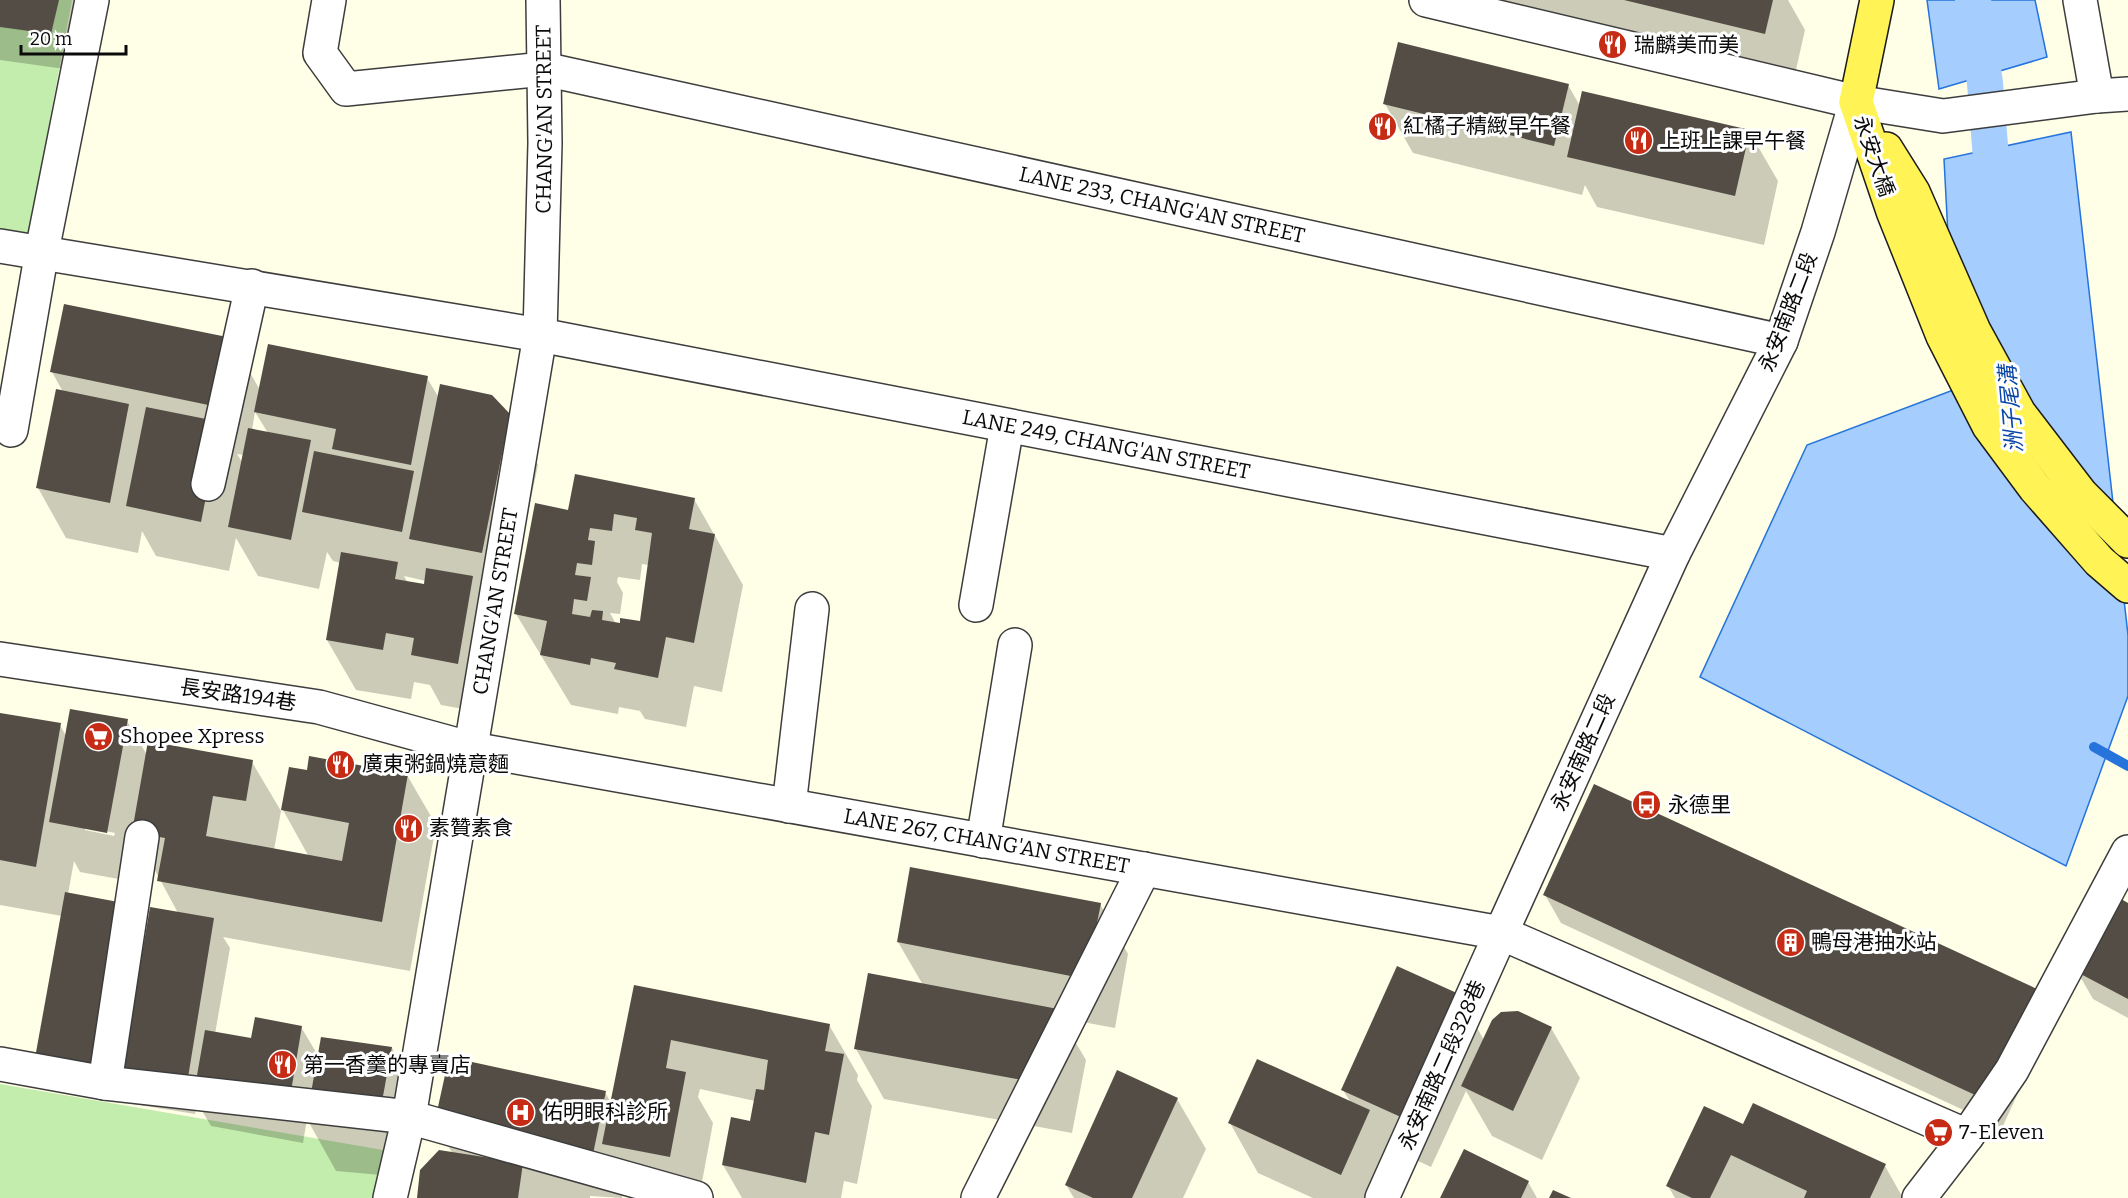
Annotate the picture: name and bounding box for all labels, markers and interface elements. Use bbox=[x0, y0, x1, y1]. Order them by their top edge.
scale bar bbox=[21, 18, 126, 56]
street label: CHANG'AN STREET bbox=[530, 24, 558, 214]
text: 20 m bbox=[30, 28, 72, 50]
restaurant icon: 瑞麟美而美 bbox=[1597, 29, 1629, 61]
place label: 瑞麟美而美 bbox=[1634, 32, 1739, 58]
restaurant icon: 紅橘子精緻早午餐 bbox=[1366, 110, 1398, 142]
street label: 永安大橋 bbox=[1848, 112, 1900, 200]
place label: 紅橘子精緻早午餐 bbox=[1403, 113, 1571, 139]
restaurant icon: 上班上課早午餐 bbox=[1622, 125, 1654, 157]
place label: 上班上課早午餐 bbox=[1659, 128, 1806, 154]
street label: LANE 233, CHANG'AN STREET bbox=[1017, 161, 1307, 249]
street label: 永安南路二段 bbox=[1753, 249, 1823, 375]
water label: 洲子尾溝 bbox=[1993, 361, 2028, 454]
street label: LANE 249, CHANG'AN STREET bbox=[960, 404, 1252, 485]
street label: CHANG'AN STREET bbox=[467, 506, 524, 697]
street label: 長安路194巷 bbox=[178, 674, 298, 716]
street label: 永安南路二段 bbox=[1545, 689, 1621, 815]
supermarket icon: Shopee Xpress bbox=[83, 720, 115, 752]
place label: Shopee Xpress bbox=[120, 723, 265, 749]
restaurant icon: 廣東粥鍋燒意麵 bbox=[325, 748, 357, 780]
place label: 廣東粥鍋燒意麵 bbox=[362, 751, 509, 777]
bus stop icon: 永德里 bbox=[1631, 789, 1663, 821]
place label: 永德里 bbox=[1668, 792, 1731, 818]
street label: LANE 267, CHANG'AN STREET bbox=[842, 803, 1132, 879]
restaurant icon: 素贊素食 bbox=[392, 812, 424, 844]
place label: 素贊素食 bbox=[429, 815, 513, 841]
building icon: 鴨母港抽水站 bbox=[1774, 926, 1806, 958]
place label: 鴨母港抽水站 bbox=[1811, 929, 1937, 955]
street label: 永安南路二段328巷 bbox=[1393, 976, 1491, 1154]
restaurant icon: 第一香羹的專賣店 bbox=[266, 1049, 298, 1081]
place label: 第一香羹的專賣店 bbox=[303, 1052, 471, 1078]
hospital icon: 佑明眼科診所 bbox=[505, 1096, 537, 1128]
place label: 佑明眼科診所 bbox=[542, 1099, 668, 1125]
supermarket icon: 7-Eleven bbox=[1922, 1116, 1954, 1148]
place label: 7-Eleven bbox=[1959, 1119, 2044, 1145]

